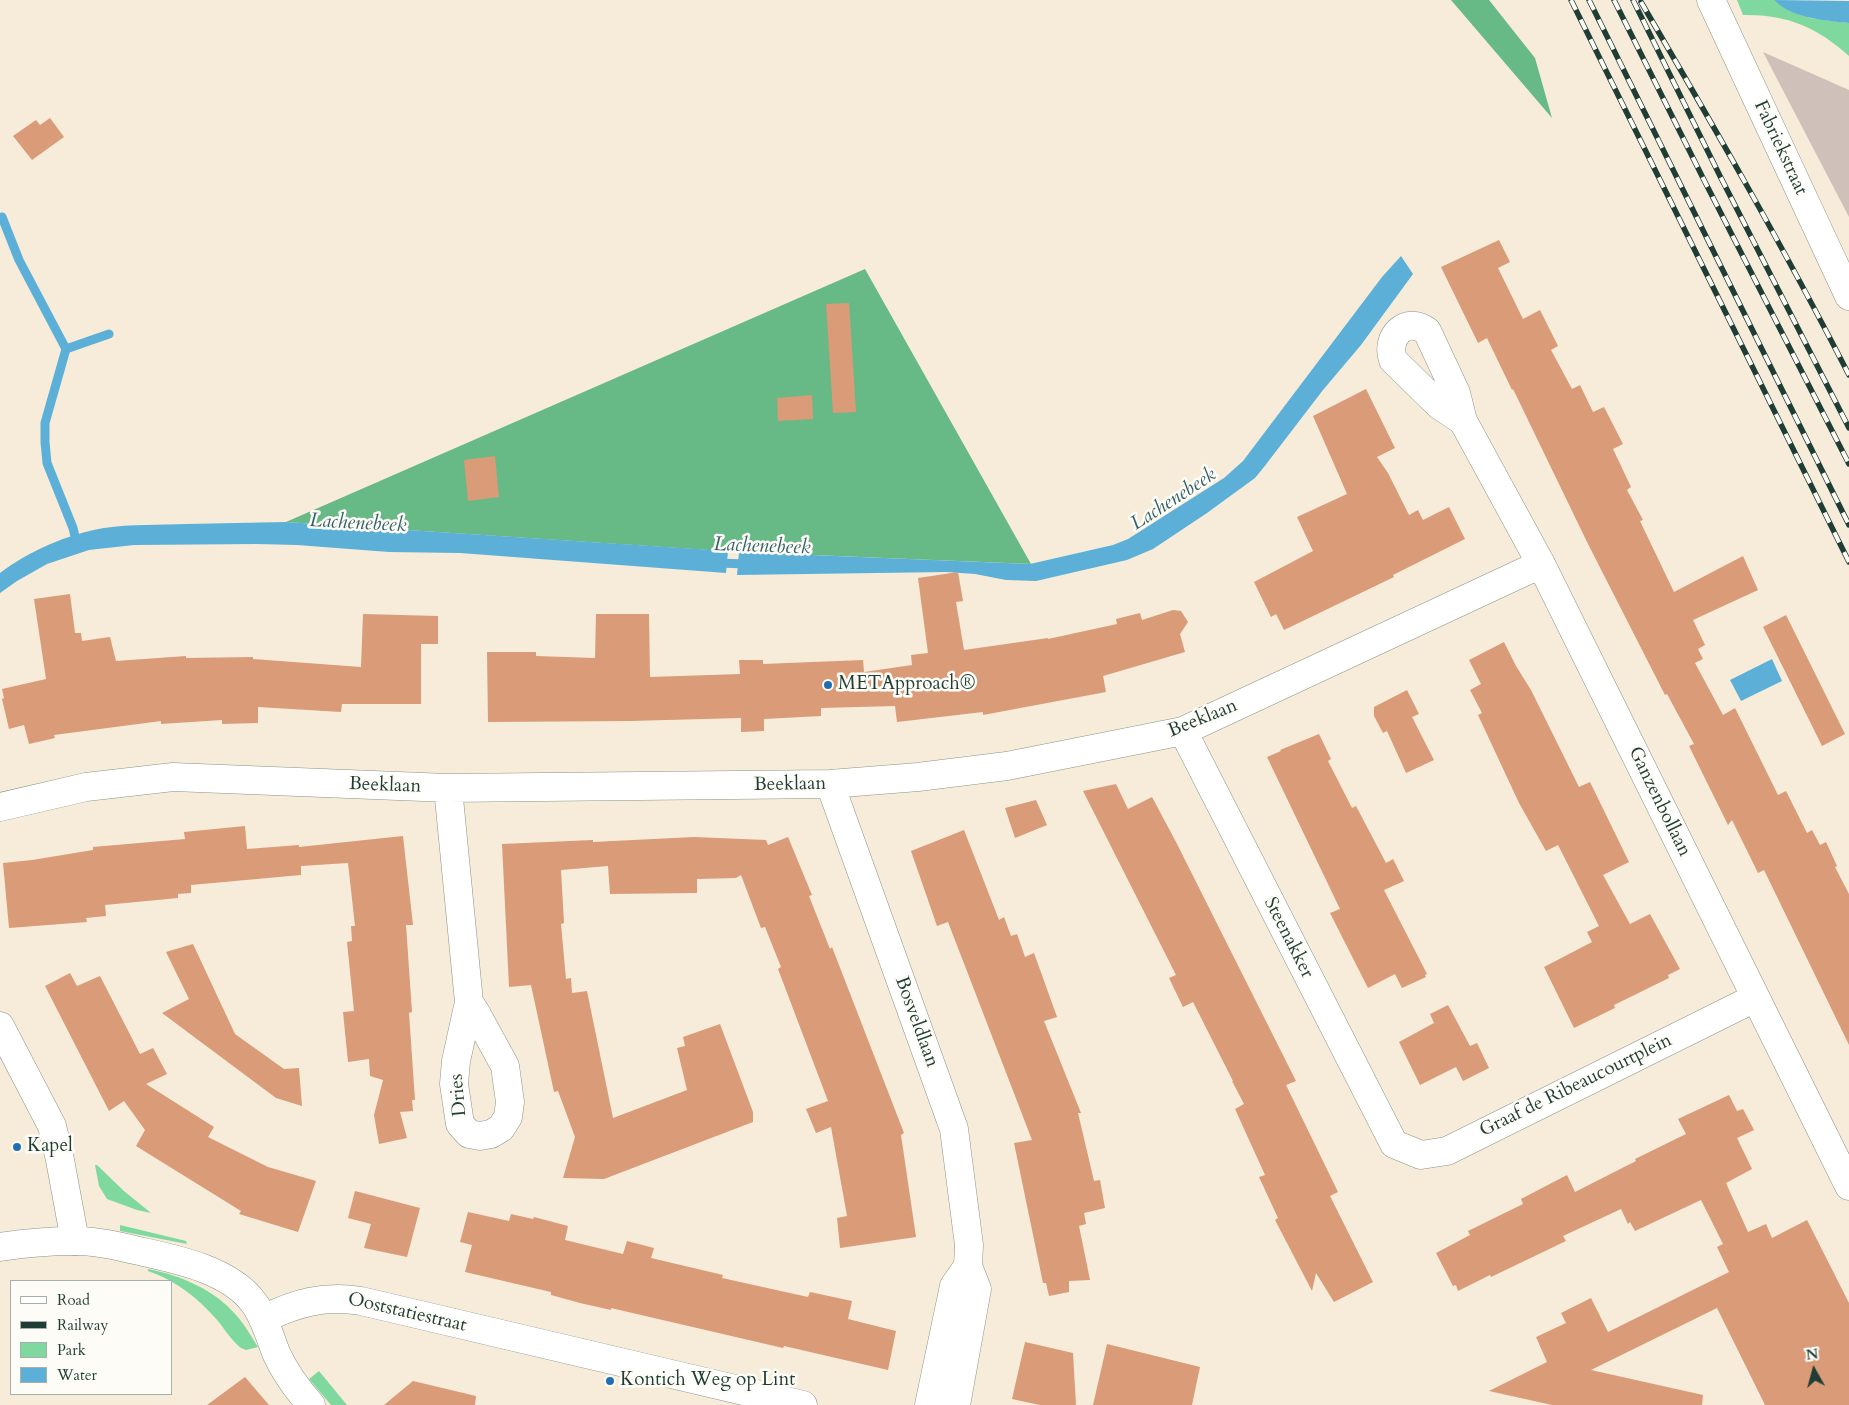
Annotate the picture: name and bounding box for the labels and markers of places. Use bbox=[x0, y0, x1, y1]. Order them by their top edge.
place label: METApproach® bbox=[838, 674, 976, 696]
marker: METApproach® bbox=[822, 679, 834, 691]
place label: Kapel bbox=[27, 1136, 73, 1158]
marker: Kapel bbox=[11, 1141, 23, 1153]
place label: Kontich Weg op Lint bbox=[620, 1370, 795, 1392]
marker: Kontich Weg op Lint bbox=[604, 1375, 616, 1387]

